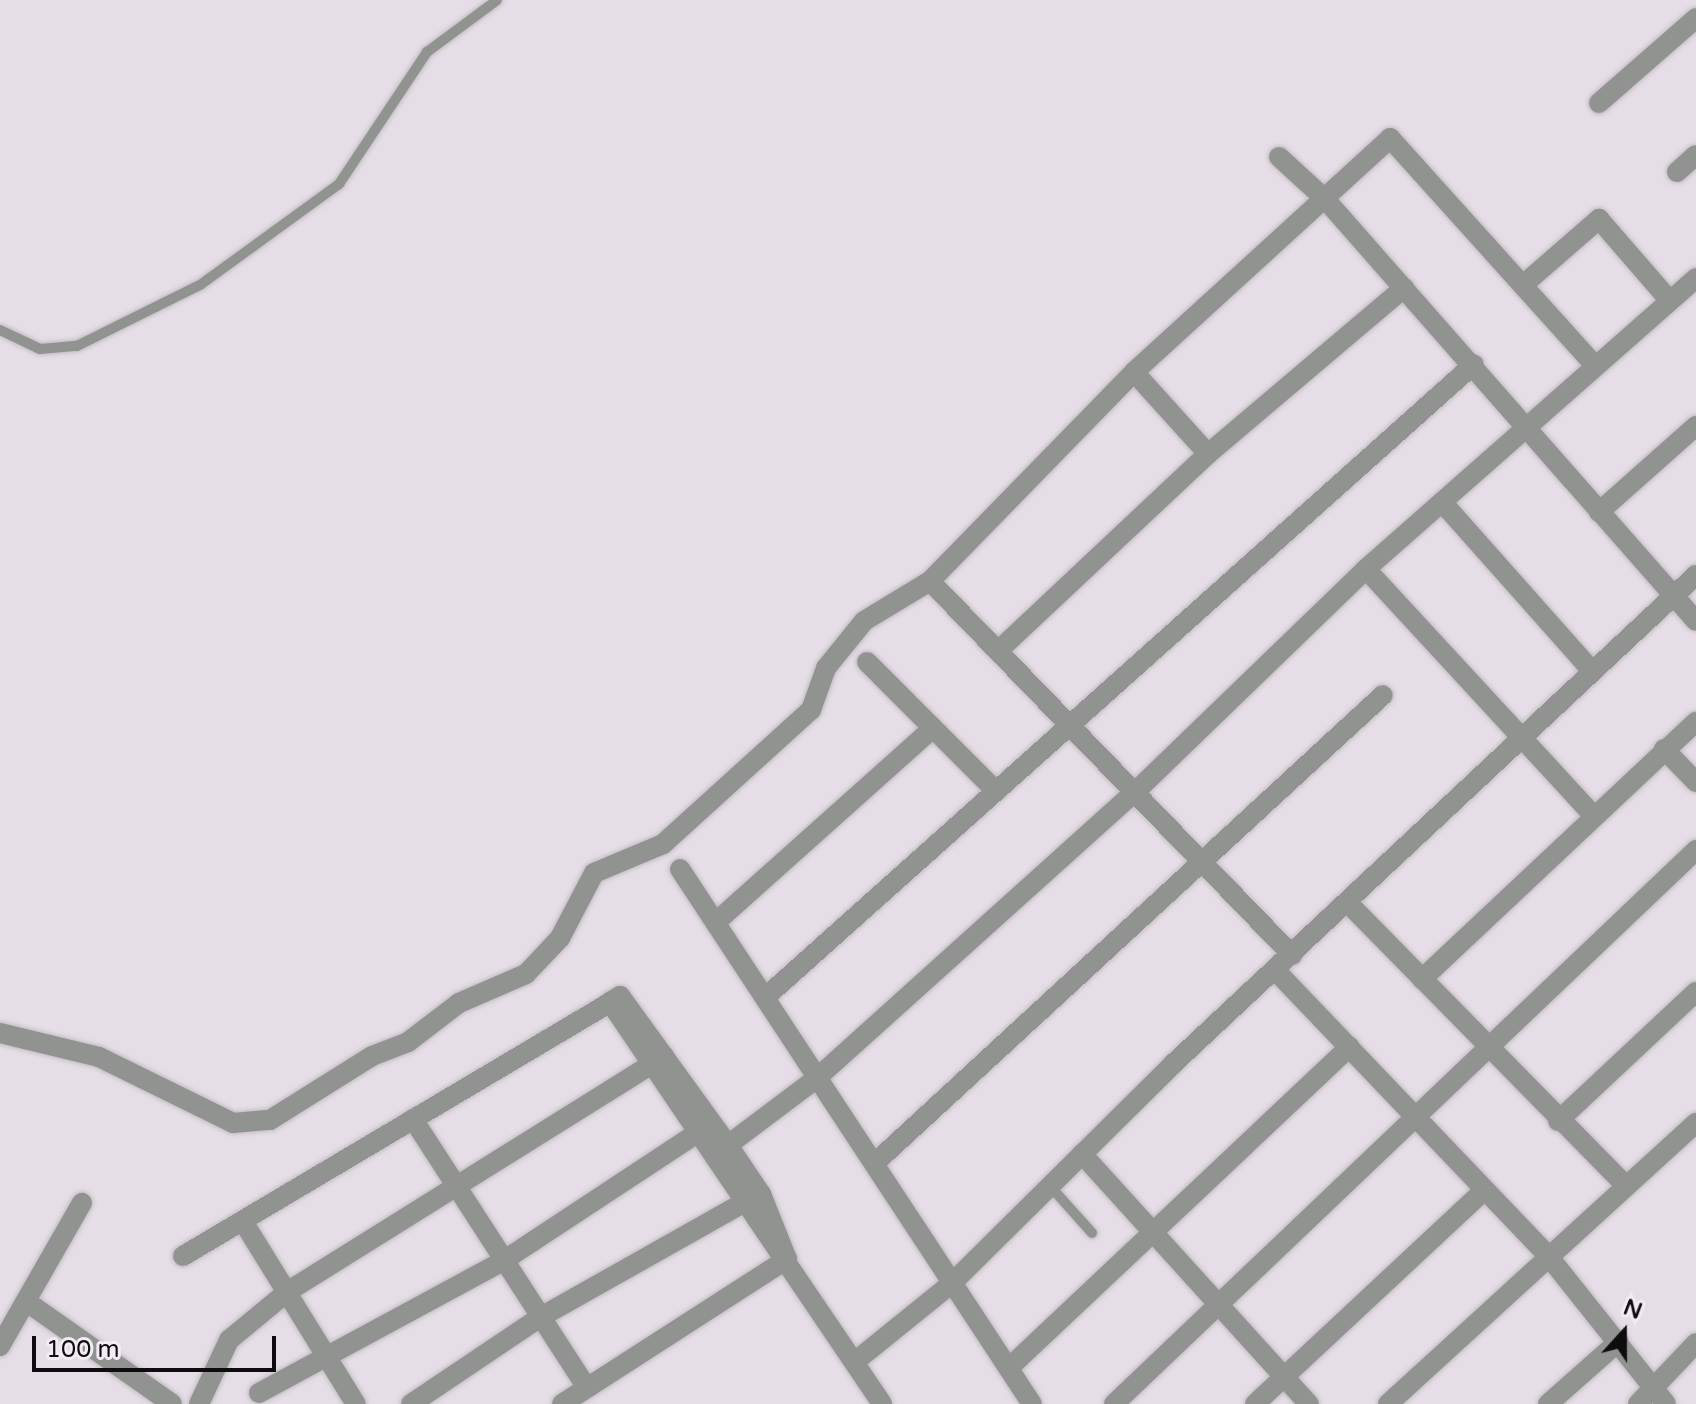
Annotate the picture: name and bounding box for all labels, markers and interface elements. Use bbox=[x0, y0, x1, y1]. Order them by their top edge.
north arrow bbox=[1584, 1292, 1664, 1372]
text: N bbox=[1620, 1294, 1646, 1325]
scale bar bbox=[36, 1320, 280, 1370]
text: 100 m bbox=[46, 1335, 120, 1364]

